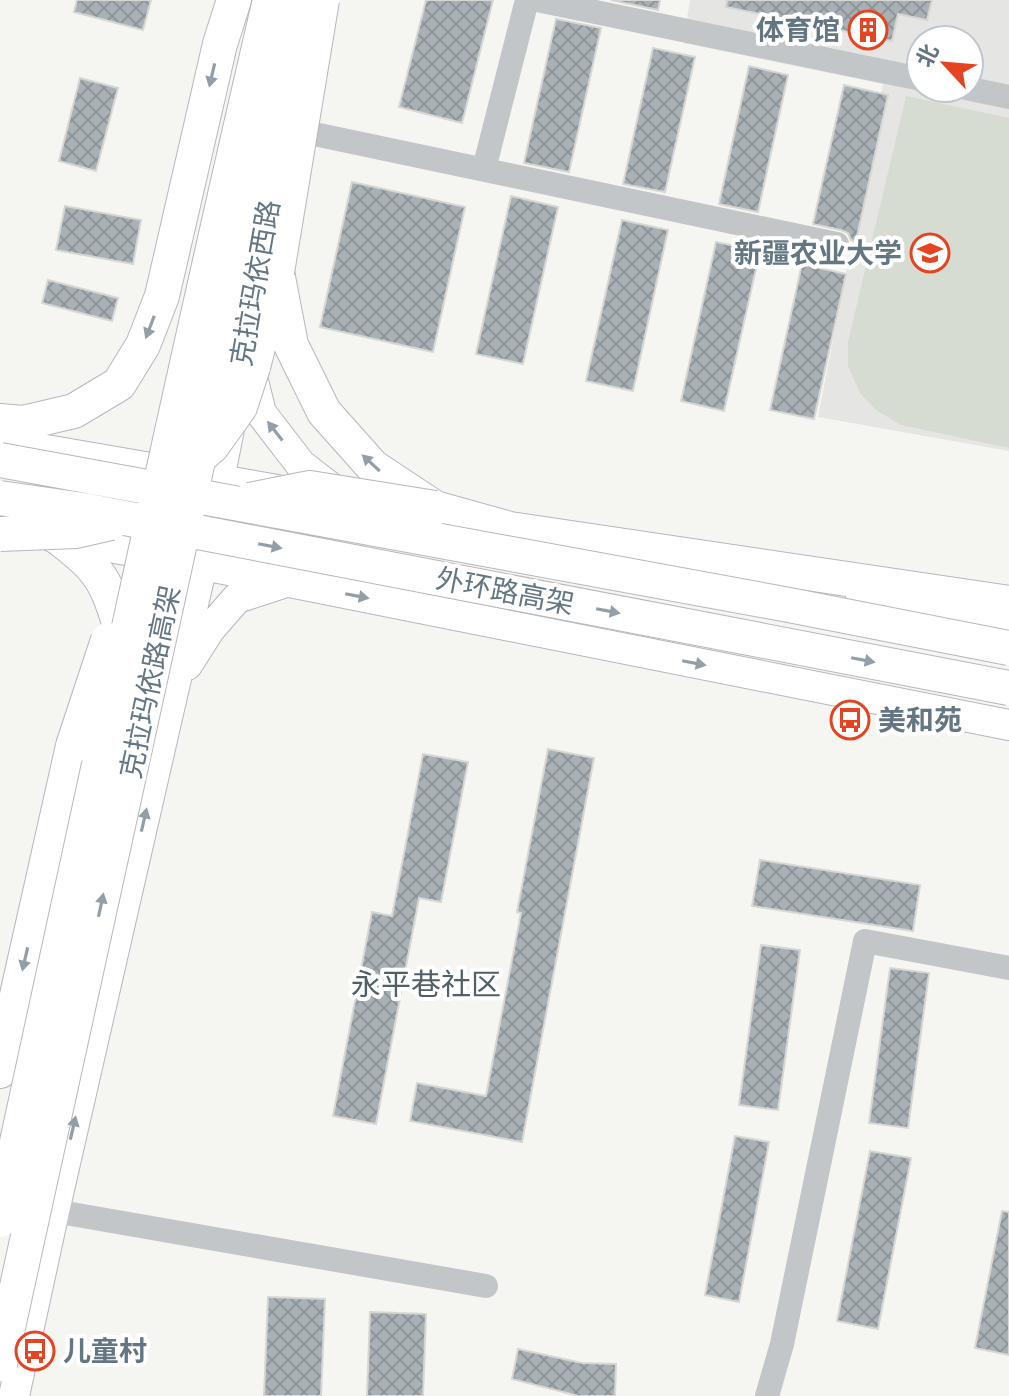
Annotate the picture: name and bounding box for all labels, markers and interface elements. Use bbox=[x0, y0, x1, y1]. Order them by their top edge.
building icon: 体育馆 bbox=[847, 9, 889, 51]
place label: 体育馆 bbox=[756, 15, 840, 46]
north arrow bbox=[905, 24, 985, 104]
text: 北 bbox=[912, 41, 943, 70]
one-way arrow bbox=[206, 63, 218, 88]
street label: 克拉玛依西路 bbox=[227, 198, 285, 369]
school or university icon: 新疆农业大学 bbox=[909, 232, 951, 274]
place label: 新疆农业大学 bbox=[734, 239, 902, 269]
one-way arrow bbox=[143, 315, 156, 339]
one-way arrow bbox=[267, 420, 283, 441]
one-way arrow bbox=[362, 455, 381, 473]
one-way arrow bbox=[258, 540, 283, 552]
street label: 外环路高架 bbox=[433, 564, 576, 620]
street label: 克拉玛依路高架 bbox=[116, 583, 186, 781]
one-way arrow bbox=[345, 590, 370, 603]
one-way arrow bbox=[595, 605, 620, 617]
one-way arrow bbox=[851, 654, 876, 666]
one-way arrow bbox=[682, 657, 707, 670]
bus stop icon: 美和苑 bbox=[829, 699, 871, 741]
place label: 美和苑 bbox=[878, 706, 962, 736]
one-way arrow bbox=[138, 808, 151, 833]
one-way arrow bbox=[95, 892, 108, 917]
one-way arrow bbox=[18, 947, 31, 972]
district label: 永平巷社区 bbox=[351, 969, 501, 1001]
one-way arrow bbox=[68, 1116, 80, 1141]
bus stop icon: 儿童村 bbox=[14, 1330, 56, 1372]
place label: 儿童村 bbox=[63, 1336, 147, 1367]

